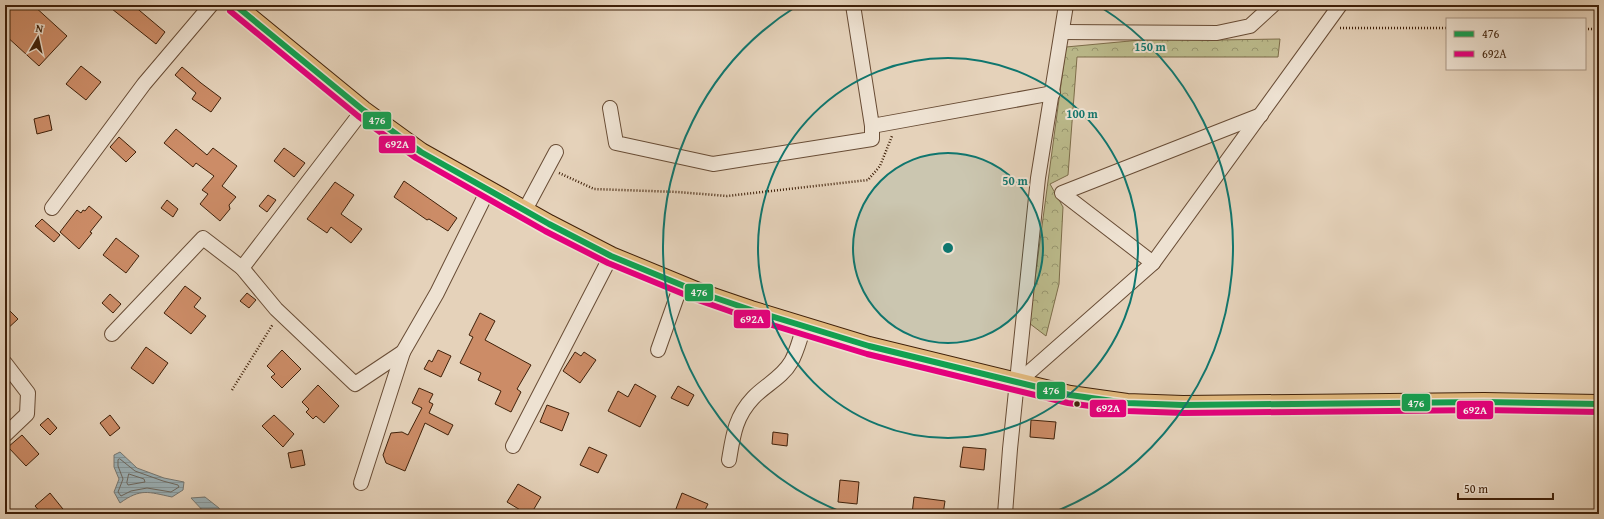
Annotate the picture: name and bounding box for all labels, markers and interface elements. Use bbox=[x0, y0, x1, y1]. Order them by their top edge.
north arrow bbox=[18, 18, 58, 58]
legend bbox=[1446, 18, 1586, 70]
text: N bbox=[35, 20, 45, 37]
text: 476 bbox=[1482, 25, 1500, 42]
text: 150 m bbox=[1134, 38, 1167, 55]
text: 692А bbox=[1482, 45, 1507, 62]
text: 100 m bbox=[1066, 105, 1099, 122]
line badge: 476 bbox=[362, 111, 392, 130]
text: 476 bbox=[368, 112, 386, 128]
line badge: 692А bbox=[378, 135, 416, 154]
text: 692А bbox=[385, 136, 409, 152]
text: 50 m bbox=[1002, 172, 1028, 189]
centre of rings bbox=[941, 241, 955, 255]
line badge: 476 bbox=[684, 283, 714, 302]
text: 476 bbox=[690, 284, 708, 300]
line badge: 692А bbox=[733, 309, 771, 329]
text: 692А bbox=[740, 311, 764, 327]
line badge: 476 bbox=[1036, 381, 1066, 400]
text: 476 bbox=[1042, 382, 1060, 398]
line badge: 476 bbox=[1401, 393, 1431, 412]
text: 476 bbox=[1407, 395, 1425, 411]
unlabelled marker bbox=[1072, 399, 1082, 409]
line badge: 692А bbox=[1089, 399, 1127, 418]
text: 692А bbox=[1096, 400, 1120, 416]
line badge: 692А bbox=[1456, 400, 1494, 420]
text: 692А bbox=[1463, 402, 1487, 418]
scale bar bbox=[1458, 475, 1553, 501]
text: 50 m bbox=[1464, 480, 1488, 497]

